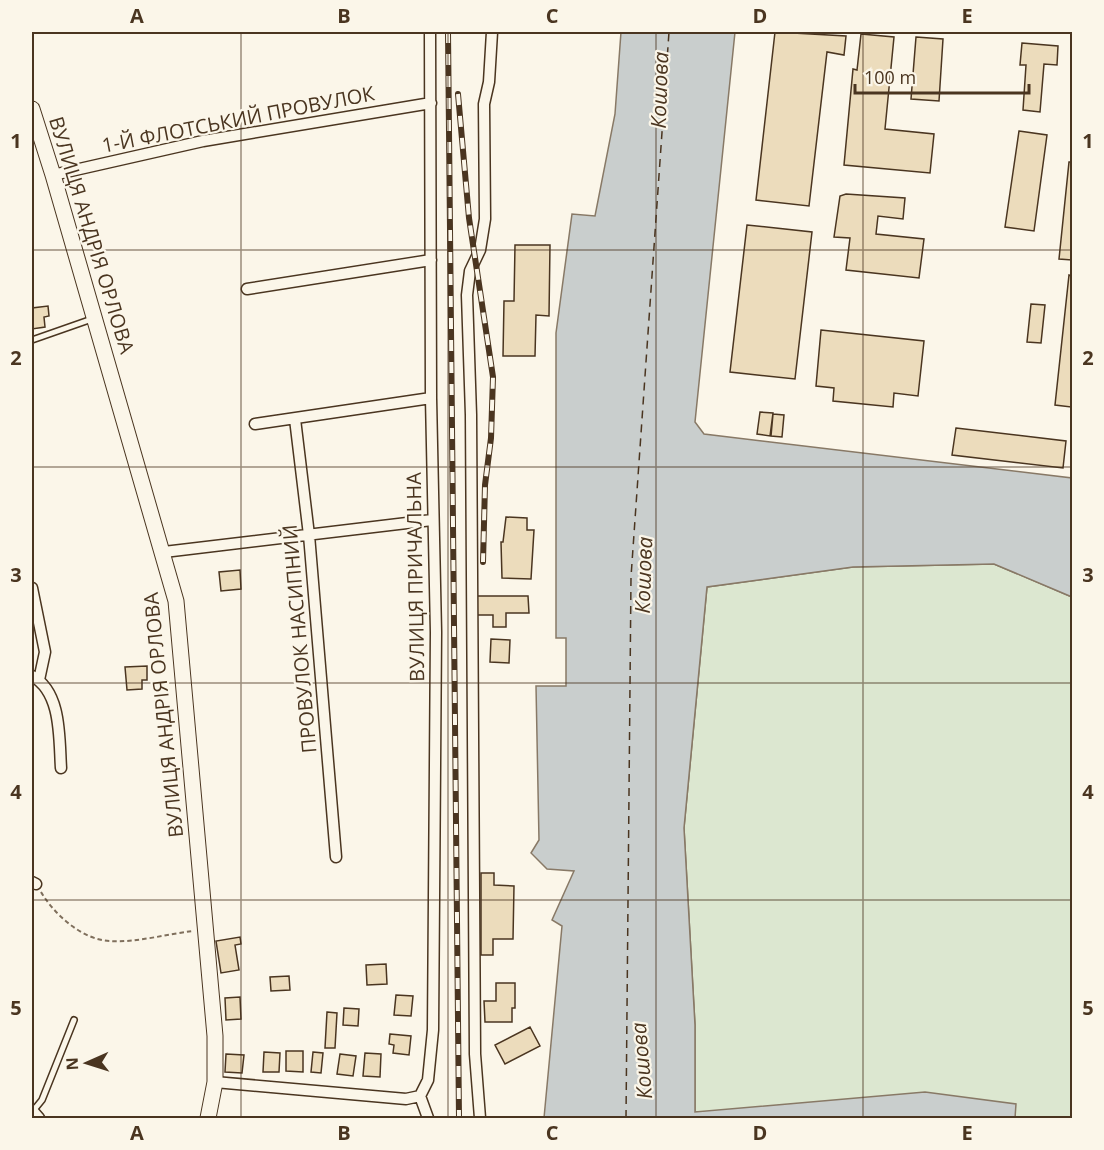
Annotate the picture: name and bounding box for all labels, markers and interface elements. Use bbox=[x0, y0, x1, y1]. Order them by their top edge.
text: A bbox=[130, 2, 144, 29]
text: B bbox=[337, 2, 351, 29]
text: C bbox=[546, 2, 559, 29]
text: D bbox=[753, 2, 767, 29]
text: E bbox=[961, 2, 973, 29]
water label: Кошова bbox=[644, 51, 674, 129]
scale bar bbox=[855, 57, 1029, 95]
text: 100 m bbox=[864, 65, 916, 89]
street label: 1-Й ФЛОТСЬКИЙ ПРОВУЛОК bbox=[99, 79, 377, 159]
street label: ВУЛИЦЯ АНДРІЯ ОРЛОВА bbox=[43, 113, 141, 357]
text: 1 bbox=[10, 127, 22, 154]
text: 1 bbox=[1082, 127, 1094, 154]
text: 2 bbox=[10, 344, 22, 371]
text: 2 bbox=[1082, 344, 1094, 371]
street label: ВУЛИЦЯ ПРИЧАЛЬНА bbox=[400, 472, 430, 682]
street label: ПРОВУЛОК НАСИПНИЙ bbox=[276, 524, 322, 754]
water label: Кошова bbox=[628, 536, 658, 614]
text: 3 bbox=[10, 561, 22, 588]
text: 3 bbox=[1082, 561, 1094, 588]
street label: ВУЛИЦЯ АНДРІЯ ОРЛОВА bbox=[137, 591, 189, 839]
text: 4 bbox=[10, 778, 22, 805]
text: 4 bbox=[1082, 778, 1094, 805]
text: 5 bbox=[10, 994, 22, 1021]
text: 5 bbox=[1082, 994, 1094, 1021]
water label: Кошова bbox=[624, 1021, 658, 1101]
north arrow bbox=[57, 1033, 117, 1093]
text: N bbox=[61, 1057, 83, 1071]
text: A bbox=[130, 1119, 144, 1146]
text: B bbox=[337, 1119, 351, 1146]
text: C bbox=[546, 1119, 559, 1146]
text: D bbox=[753, 1119, 767, 1146]
text: E bbox=[961, 1119, 973, 1146]

